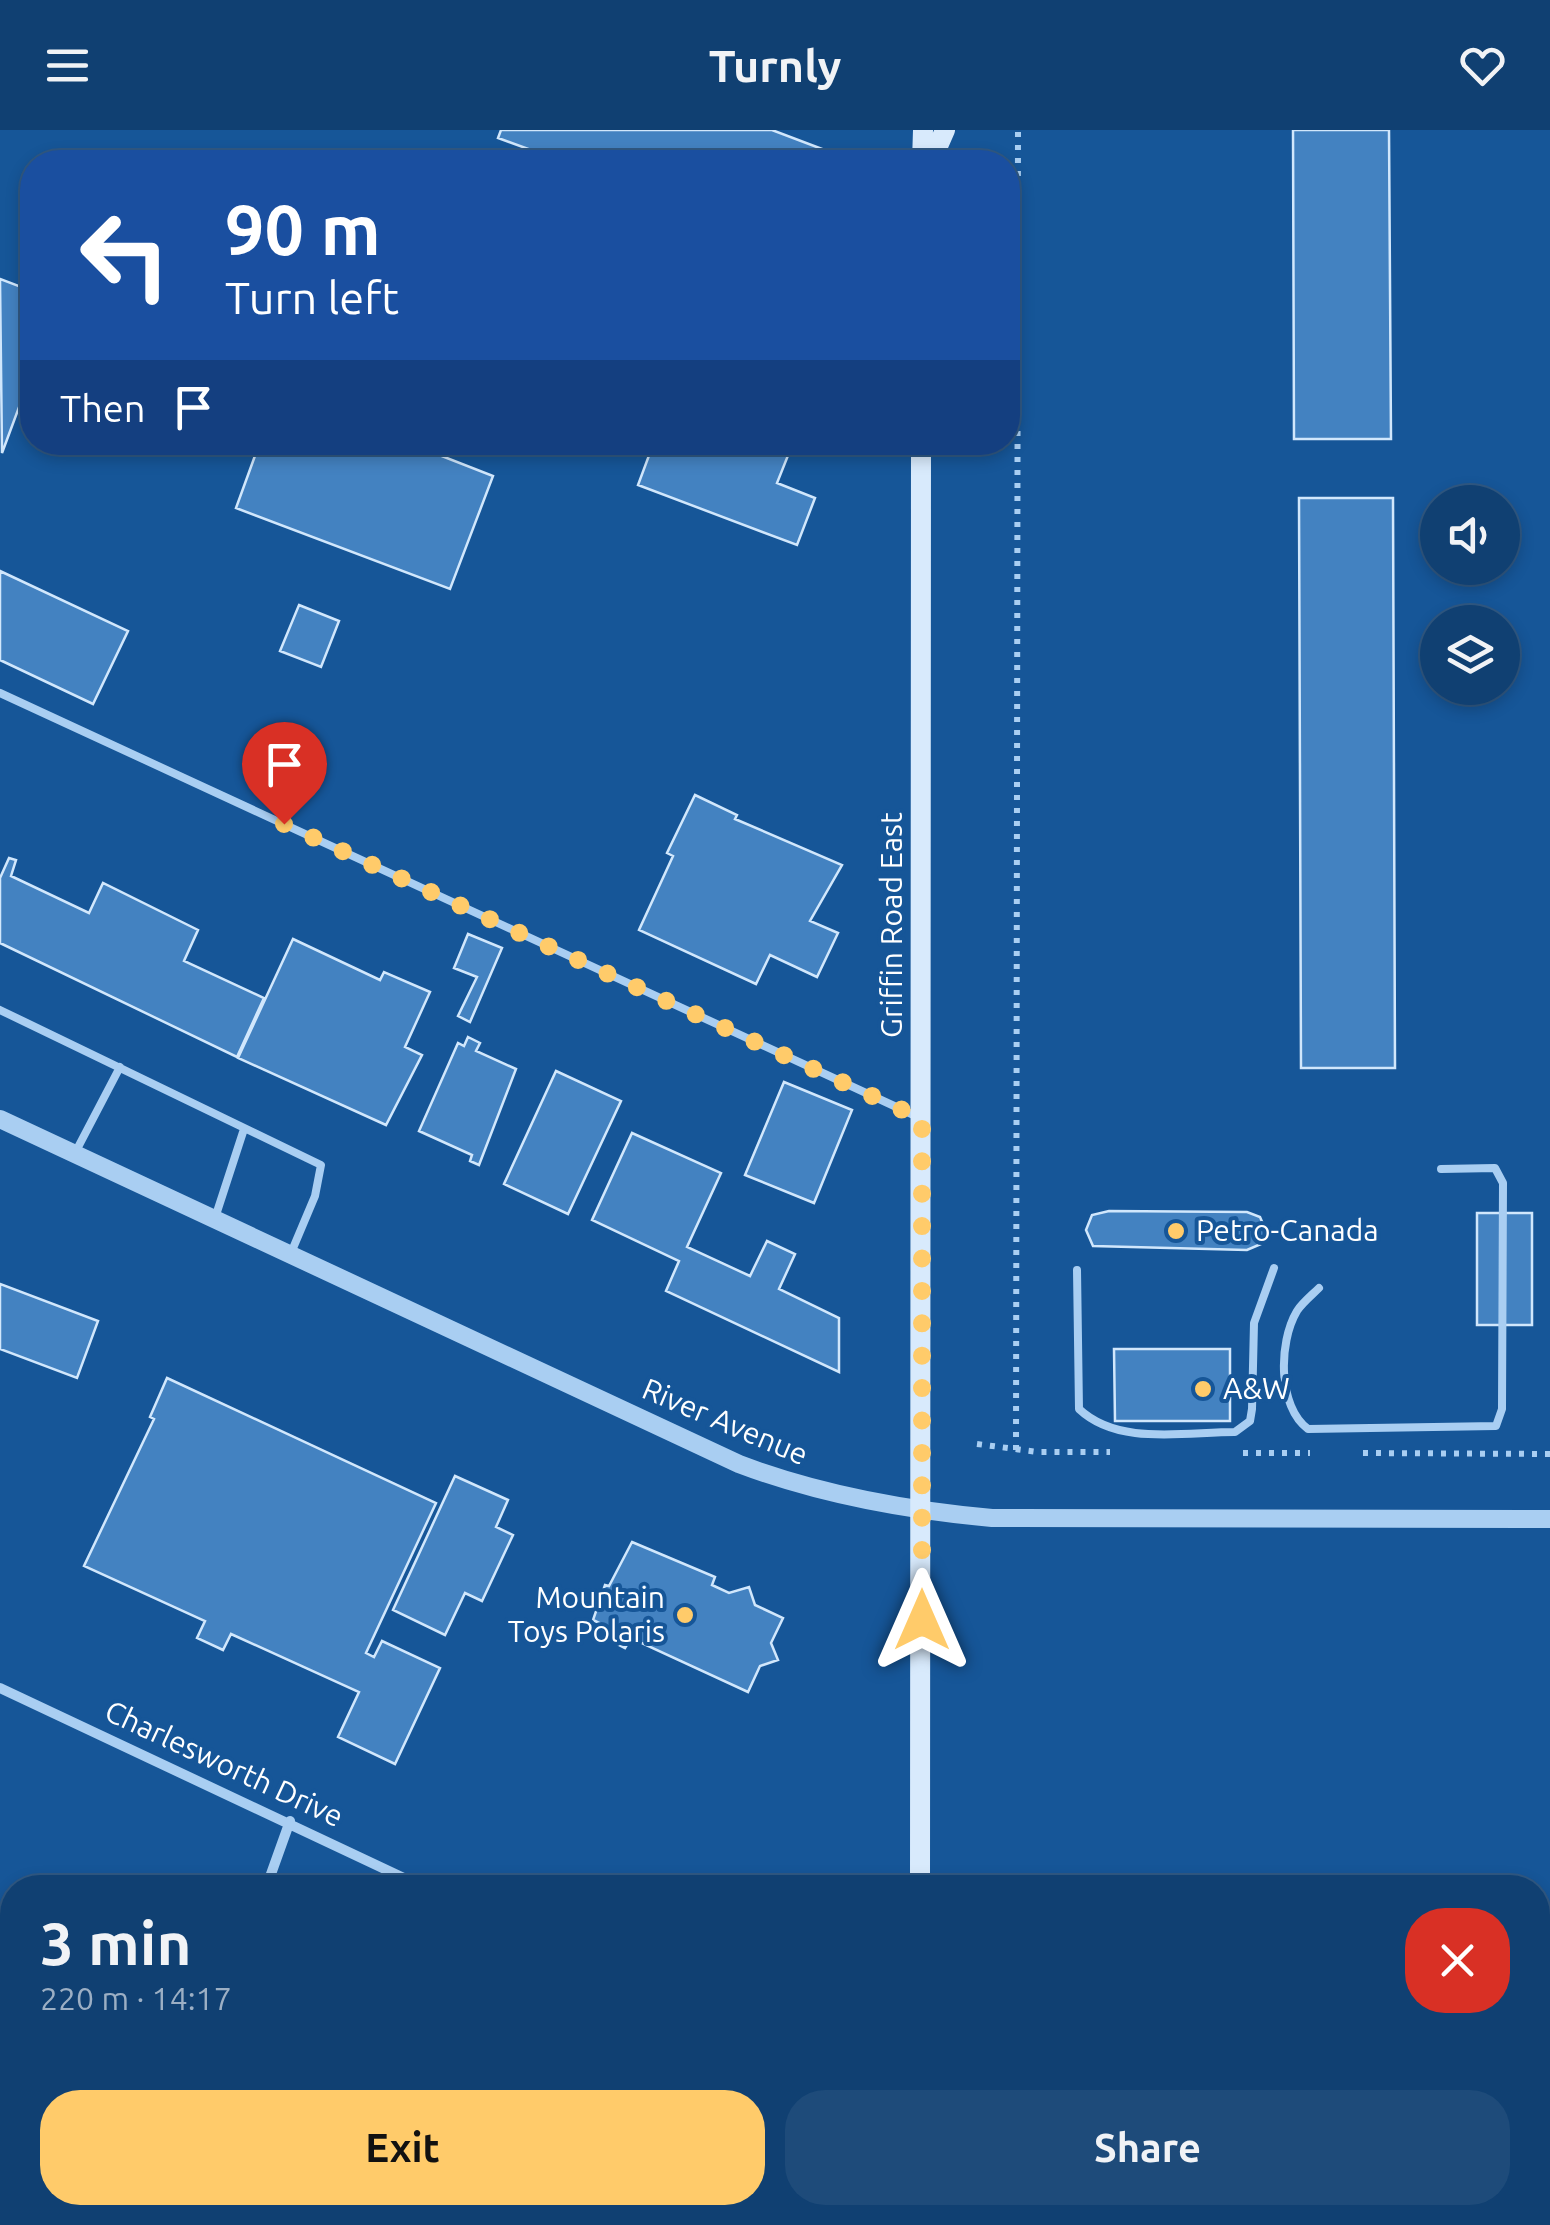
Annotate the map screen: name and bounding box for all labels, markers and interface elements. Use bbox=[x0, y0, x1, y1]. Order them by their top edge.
icon: menu bbox=[40, 38, 95, 93]
icon: heart bbox=[1455, 38, 1510, 93]
text: Turnly bbox=[709, 40, 841, 91]
icon: left bbox=[60, 190, 190, 320]
text: 90 m bbox=[225, 190, 381, 268]
text: Turn left bbox=[225, 272, 399, 323]
icon: arrive bbox=[166, 380, 221, 435]
text: Then bbox=[60, 387, 146, 429]
map controls bbox=[1420, 485, 1520, 705]
button: sound bbox=[1420, 485, 1520, 585]
button: layers bbox=[1420, 605, 1520, 705]
pin bbox=[242, 722, 327, 825]
icon: arrive bbox=[257, 737, 312, 792]
street label: Griffin Road East bbox=[874, 812, 908, 1038]
place label: Petro-Canada bbox=[1196, 1213, 1379, 1247]
marker: Petro-Canada bbox=[1165, 1220, 1187, 1242]
street label: River Avenue bbox=[638, 1371, 813, 1471]
place label: A&W bbox=[1223, 1371, 1290, 1405]
marker: A&W bbox=[1192, 1378, 1214, 1400]
position arrow bbox=[870, 1568, 974, 1672]
place label: Mountain Toys Polaris bbox=[508, 1580, 665, 1648]
marker: Mountain Toys Polaris bbox=[674, 1604, 696, 1626]
street label: Charlesworth Drive bbox=[100, 1693, 349, 1833]
button: close bbox=[1405, 1908, 1510, 2013]
text: 3 min bbox=[40, 1909, 192, 1976]
text: 220 m · 14:17 bbox=[40, 1980, 232, 2016]
button: Exit bbox=[40, 2090, 765, 2205]
button: Share bbox=[785, 2090, 1510, 2205]

